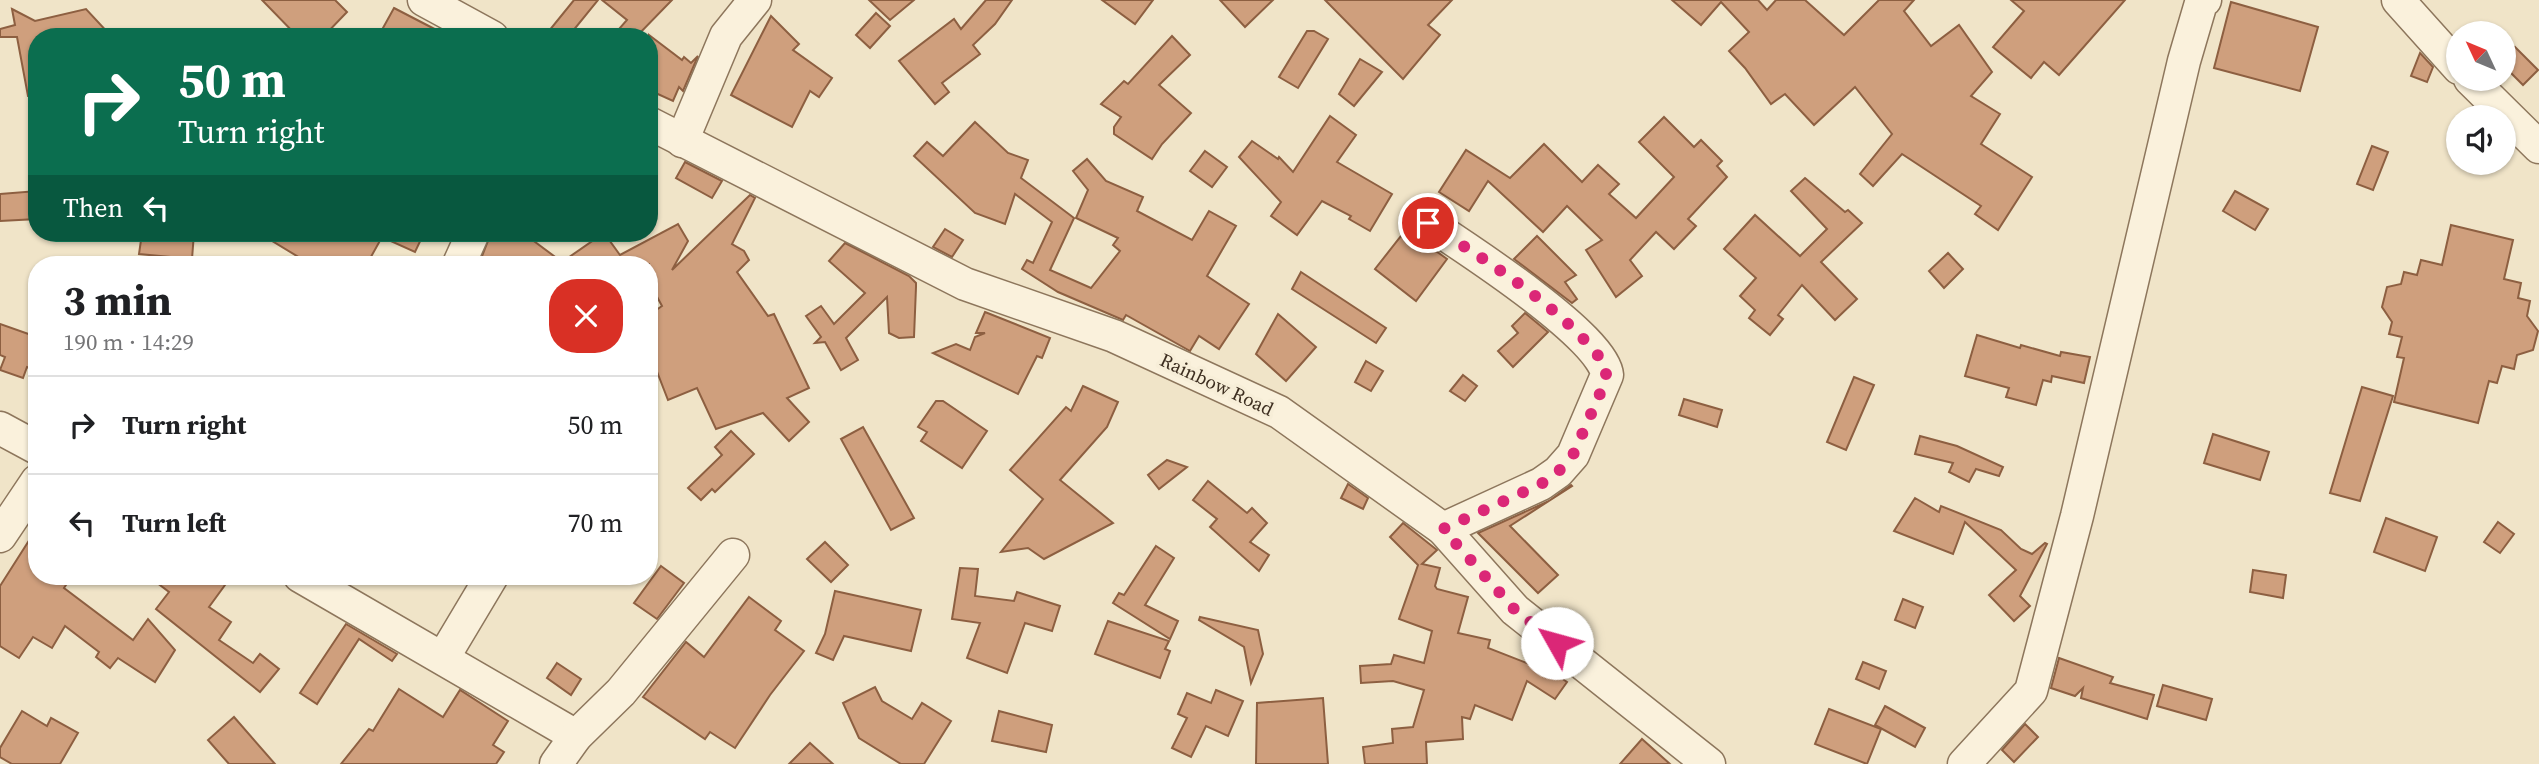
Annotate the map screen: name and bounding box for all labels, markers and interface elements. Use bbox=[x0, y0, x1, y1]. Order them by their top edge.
north arrow bbox=[2446, 21, 2516, 91]
map controls bbox=[2446, 21, 2516, 175]
text: 50 m bbox=[178, 46, 286, 113]
icon: right bbox=[63, 56, 154, 147]
button: sound bbox=[2446, 105, 2516, 175]
text: Turn right bbox=[178, 110, 324, 154]
icon: left bbox=[137, 189, 175, 227]
text: Then bbox=[63, 190, 123, 226]
pin bbox=[1398, 193, 1458, 253]
icon: arrive bbox=[1409, 204, 1447, 242]
text: 3 min bbox=[63, 271, 172, 329]
button: close bbox=[549, 279, 623, 353]
text: 190 m · 14:29 bbox=[63, 326, 194, 358]
street label: Rainbow Road bbox=[1156, 346, 1278, 422]
icon: right bbox=[63, 406, 101, 444]
text: Turn right bbox=[122, 407, 246, 443]
text: 50 m bbox=[568, 407, 623, 443]
icon: left bbox=[63, 504, 101, 542]
text: Turn left bbox=[122, 505, 226, 541]
text: 70 m bbox=[568, 505, 623, 541]
position arrow bbox=[1520, 606, 1594, 680]

